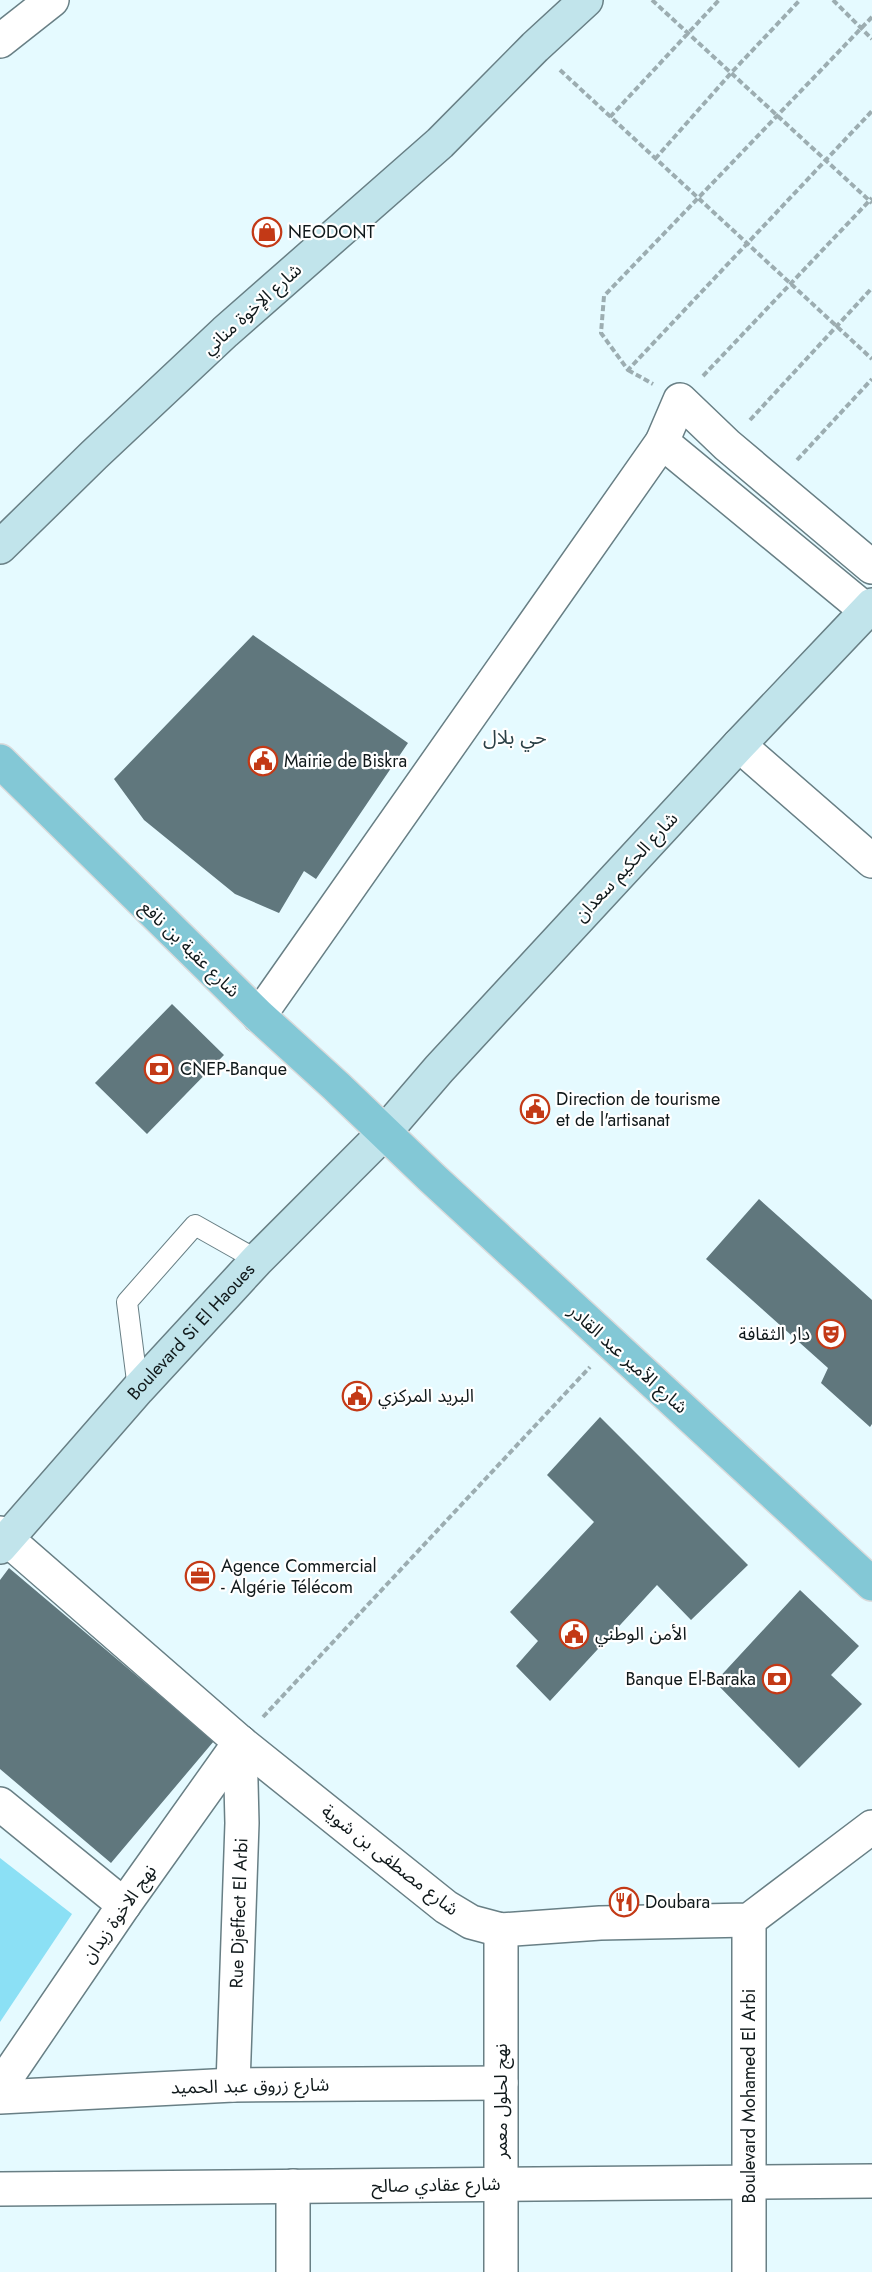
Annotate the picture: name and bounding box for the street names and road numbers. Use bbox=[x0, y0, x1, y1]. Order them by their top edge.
street label: شارع الإخوة مناني bbox=[196, 257, 308, 362]
street label: شارع الحكيم سعدان bbox=[568, 806, 685, 928]
street label: شارع عقبة بن نافع bbox=[134, 895, 246, 1004]
street label: Boulevard Si El Haoues bbox=[121, 1257, 261, 1406]
street label: شارع الأمير عبد القادر bbox=[561, 1298, 693, 1420]
street label: شارع مصطفى بن شوية bbox=[315, 1798, 464, 1923]
street label: Rue Djeffect El Arbi bbox=[223, 1837, 254, 1989]
street label: نهج الاخوة زيدان bbox=[75, 1859, 163, 1969]
street label: Boulevard Mohamed El Arbi bbox=[736, 1989, 762, 2203]
street label: نهج لحلول معمر bbox=[488, 2043, 514, 2160]
street label: شارع زروق عبد الحميد bbox=[171, 2072, 329, 2101]
street label: شارع عقادي صالح bbox=[371, 2171, 501, 2200]

